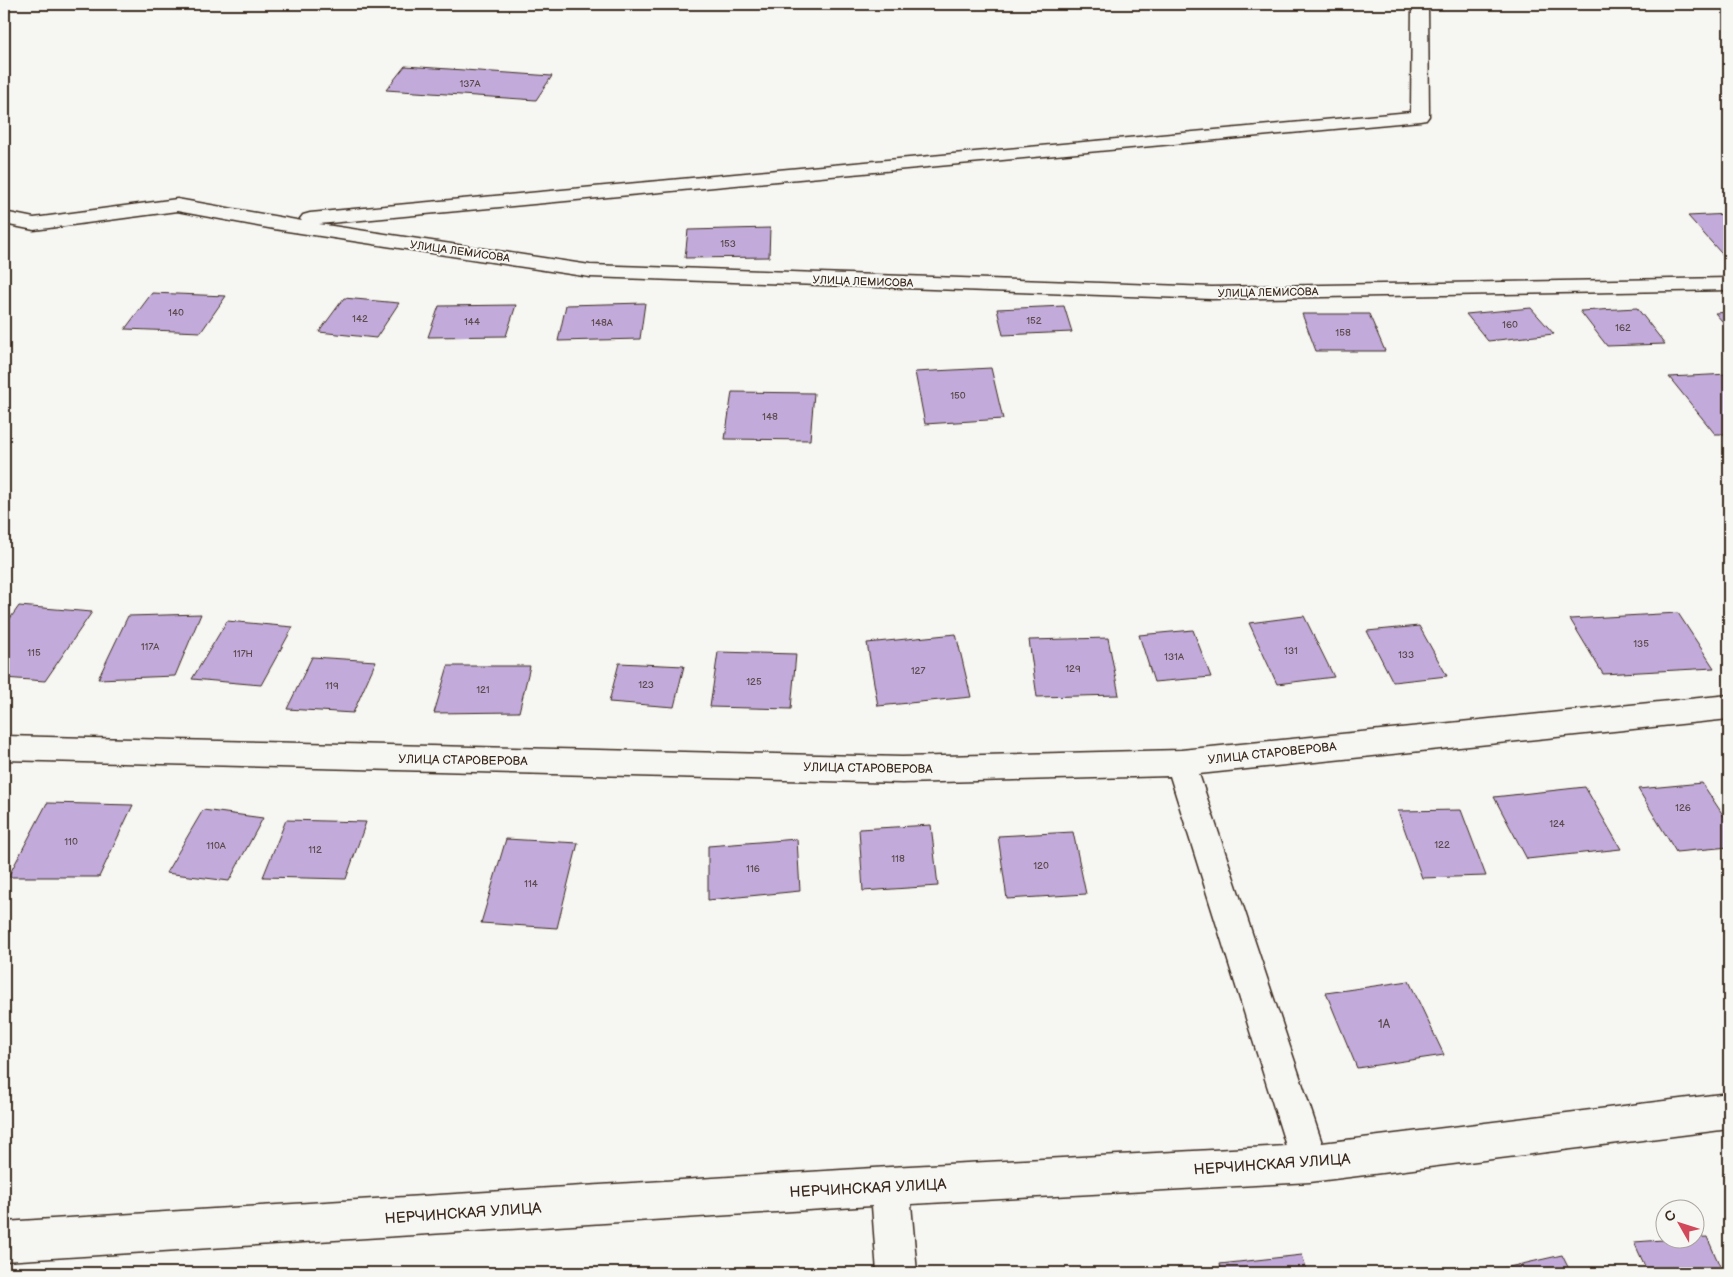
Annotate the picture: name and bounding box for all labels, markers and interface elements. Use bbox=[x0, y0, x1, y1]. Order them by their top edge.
house number: 137А bbox=[460, 78, 481, 90]
street label: УЛИЦА ЛЕМИСОВА bbox=[409, 238, 511, 265]
house number: 153 bbox=[720, 238, 736, 250]
street label: УЛИЦА ЛЕМИСОВА bbox=[812, 273, 914, 290]
street label: УЛИЦА ЛЕМИСОВА bbox=[1217, 285, 1319, 300]
house number: 140 bbox=[168, 307, 184, 319]
house number: 142 bbox=[352, 313, 368, 325]
house number: 152 bbox=[1026, 315, 1042, 327]
house number: 144 bbox=[464, 316, 480, 328]
house number: 148А bbox=[591, 317, 614, 329]
house number: 160 bbox=[1502, 319, 1518, 331]
house number: 162 bbox=[1615, 322, 1631, 334]
house number: 158 bbox=[1335, 327, 1351, 339]
house number: 150 bbox=[950, 390, 966, 402]
house number: 148 bbox=[762, 411, 778, 423]
house number: 135 bbox=[1633, 638, 1649, 650]
house number: 117А bbox=[141, 641, 160, 653]
house number: 131 bbox=[1284, 645, 1298, 657]
house number: 115 bbox=[27, 647, 41, 659]
house number: 117Н bbox=[233, 648, 253, 660]
house number: 133 bbox=[1398, 649, 1414, 661]
house number: 131А bbox=[1164, 651, 1185, 663]
house number: 129 bbox=[1065, 663, 1081, 675]
house number: 127 bbox=[911, 665, 925, 677]
house number: 125 bbox=[746, 676, 762, 688]
house number: 123 bbox=[638, 679, 654, 691]
house number: 119 bbox=[325, 680, 339, 692]
house number: 121 bbox=[476, 684, 490, 696]
street label: УЛИЦА СТАРОВЕРОВА bbox=[1207, 739, 1338, 768]
street label: УЛИЦА СТАРОВЕРОВА bbox=[398, 752, 528, 769]
street label: УЛИЦА СТАРОВЕРОВА bbox=[803, 760, 933, 777]
house number: 126 bbox=[1675, 802, 1691, 814]
house number: 124 bbox=[1549, 818, 1565, 830]
house number: 110 bbox=[64, 836, 78, 848]
house number: 122 bbox=[1434, 839, 1450, 851]
house number: 110А bbox=[206, 840, 227, 852]
house number: 112 bbox=[308, 844, 322, 856]
house number: 118 bbox=[891, 853, 905, 865]
house number: 120 bbox=[1033, 860, 1049, 872]
house number: 116 bbox=[746, 863, 760, 875]
house number: 114 bbox=[524, 878, 538, 890]
house number: 1А bbox=[1378, 1017, 1391, 1032]
street label: НЕРЧИНСКАЯ УЛИЦА bbox=[1193, 1149, 1352, 1179]
street label: НЕРЧИНСКАЯ УЛИЦА bbox=[789, 1175, 948, 1202]
street label: НЕРЧИНСКАЯ УЛИЦА bbox=[384, 1198, 543, 1228]
north arrow bbox=[1656, 1200, 1706, 1250]
text: С bbox=[1661, 1207, 1680, 1225]

